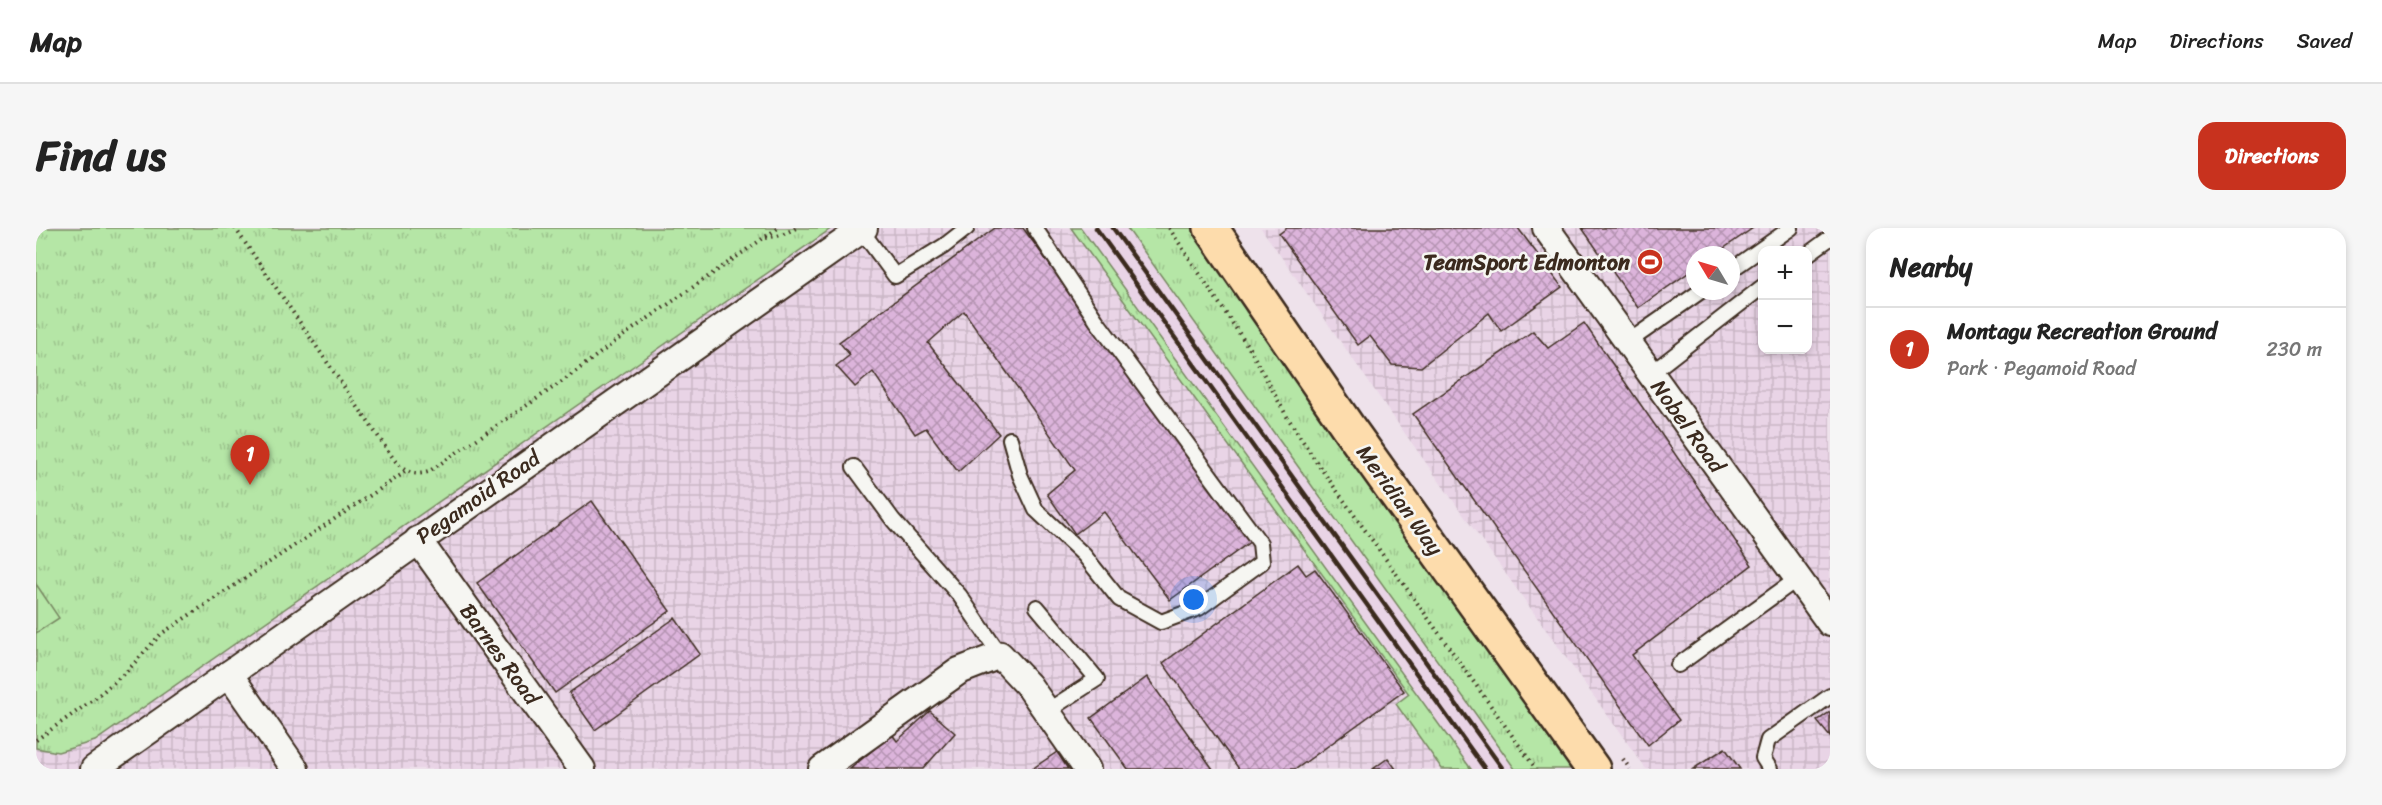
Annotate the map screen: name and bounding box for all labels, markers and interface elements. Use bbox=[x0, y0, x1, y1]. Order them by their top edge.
text: Map bbox=[30, 17, 82, 66]
text: Map bbox=[2098, 22, 2136, 60]
text: Directions bbox=[2169, 22, 2264, 60]
text: Saved bbox=[2297, 22, 2352, 60]
text: Find us bbox=[36, 119, 166, 193]
button: Directions bbox=[2198, 122, 2346, 190]
place label: TeamSport Edmonton bbox=[1423, 243, 1630, 282]
text: Nearby bbox=[1890, 244, 1972, 290]
north arrow bbox=[1686, 246, 1740, 300]
map controls bbox=[1758, 246, 1812, 354]
button: + bbox=[1758, 246, 1812, 300]
sports icon: TeamSport Edmonton bbox=[1635, 247, 1665, 277]
button: − bbox=[1758, 300, 1812, 354]
text: Montagu Recreation Ground bbox=[1947, 312, 2217, 351]
text: 1 bbox=[1905, 332, 1914, 367]
text: 230 m bbox=[2266, 332, 2322, 367]
text: Park · Pegamoid Road bbox=[1947, 351, 2136, 386]
street label: Nobel Road bbox=[1640, 371, 1737, 483]
pin: 1 bbox=[230, 436, 270, 485]
street label: Meridian Way bbox=[1346, 436, 1454, 565]
street label: Pegamoid Road bbox=[407, 439, 550, 555]
your location bbox=[1179, 585, 1208, 614]
street label: Barnes Road bbox=[449, 595, 551, 715]

